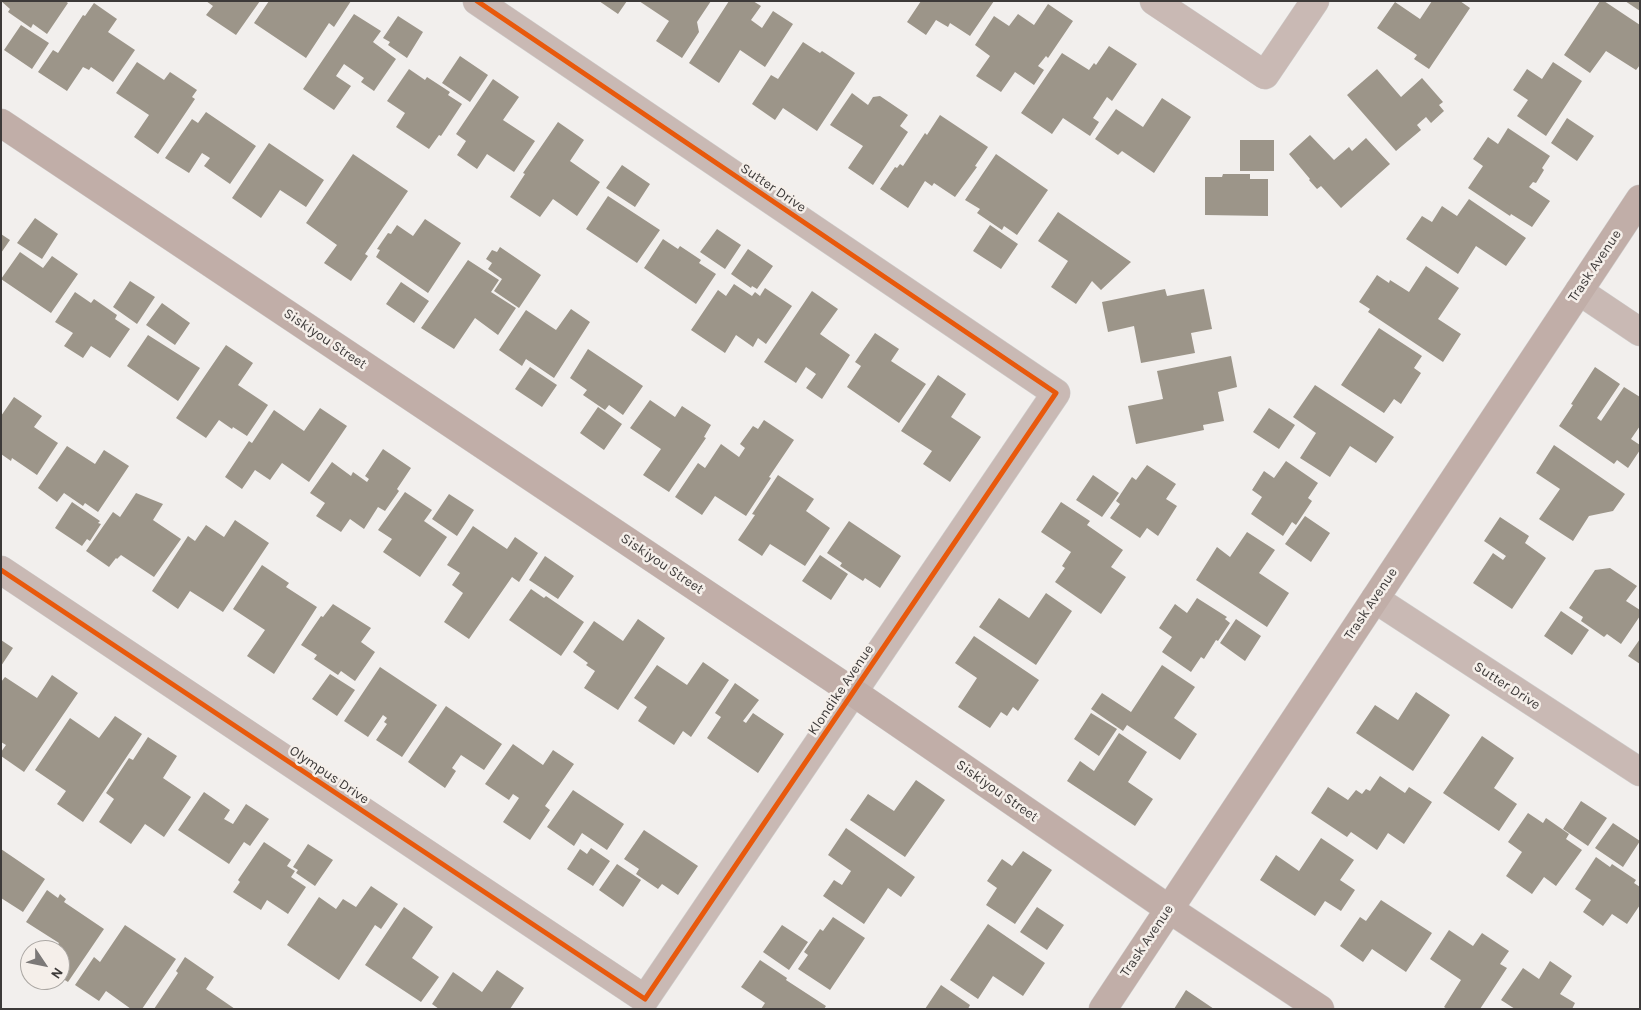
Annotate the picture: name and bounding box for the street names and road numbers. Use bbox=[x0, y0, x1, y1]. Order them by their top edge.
street label: Sutter Drive bbox=[737, 160, 809, 216]
street label: Trask Avenue bbox=[1565, 227, 1625, 305]
street label: Siskiyou Street bbox=[280, 305, 370, 373]
street label: Siskiyou Street bbox=[617, 530, 707, 598]
street label: Trask Avenue bbox=[1341, 565, 1401, 643]
street label: Klondike Avenue bbox=[805, 642, 877, 738]
street label: Sutter Drive bbox=[1471, 658, 1543, 714]
street label: Olympus Drive bbox=[286, 742, 372, 808]
street label: Siskiyou Street bbox=[953, 756, 1041, 826]
street label: Trask Avenue bbox=[1117, 902, 1177, 980]

